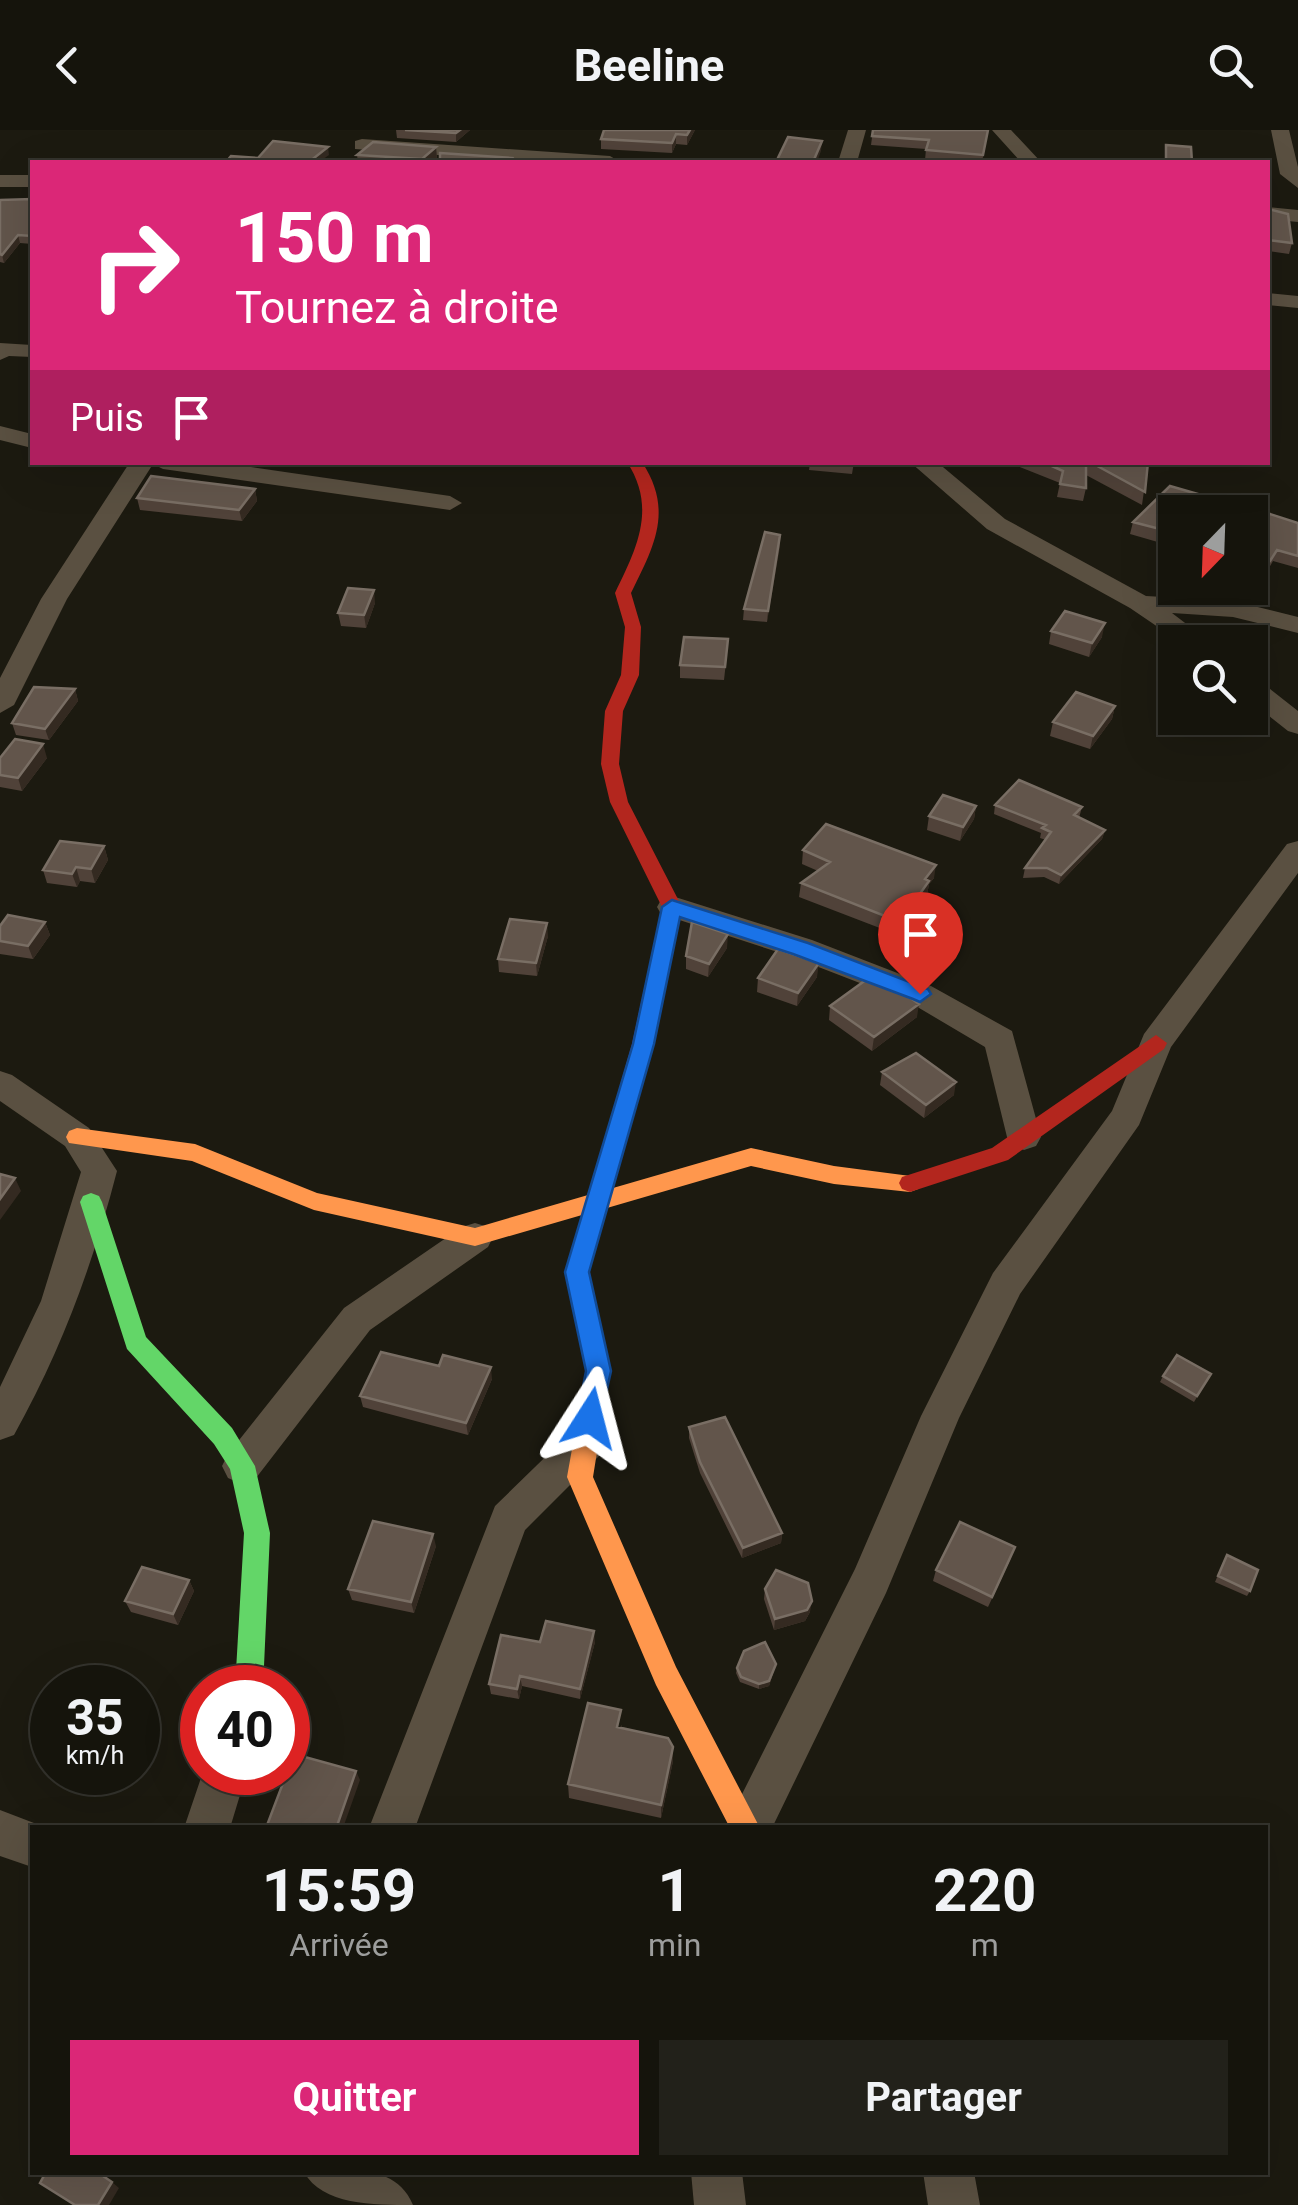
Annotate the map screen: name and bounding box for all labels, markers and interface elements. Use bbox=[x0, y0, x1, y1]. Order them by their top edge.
icon: back bbox=[40, 38, 95, 93]
icon: search bbox=[1203, 38, 1258, 93]
text: Beeline bbox=[574, 39, 724, 92]
text: 150 m bbox=[235, 197, 434, 279]
icon: right bbox=[70, 200, 200, 330]
text: Tournez à droite bbox=[235, 281, 559, 334]
icon: arrive bbox=[164, 390, 219, 445]
text: Puis bbox=[70, 396, 144, 440]
north arrow bbox=[1158, 495, 1268, 605]
map controls bbox=[1158, 495, 1268, 735]
button: search bbox=[1158, 625, 1268, 735]
pin bbox=[878, 892, 963, 995]
icon: arrive bbox=[893, 907, 948, 962]
position arrow bbox=[538, 1366, 642, 1470]
speed limit sign: 40 bbox=[180, 1665, 310, 1795]
text: 35 bbox=[66, 1689, 124, 1747]
text: km/h bbox=[66, 1741, 124, 1770]
text: 15:59 bbox=[262, 1855, 416, 1926]
text: 1 bbox=[657, 1855, 692, 1926]
text: 220 bbox=[933, 1855, 1036, 1926]
text: Arrivée bbox=[289, 1926, 389, 1964]
text: min bbox=[648, 1926, 701, 1964]
text: m bbox=[971, 1926, 999, 1964]
button: Quitter bbox=[70, 2040, 639, 2155]
button: Partager bbox=[659, 2040, 1228, 2155]

